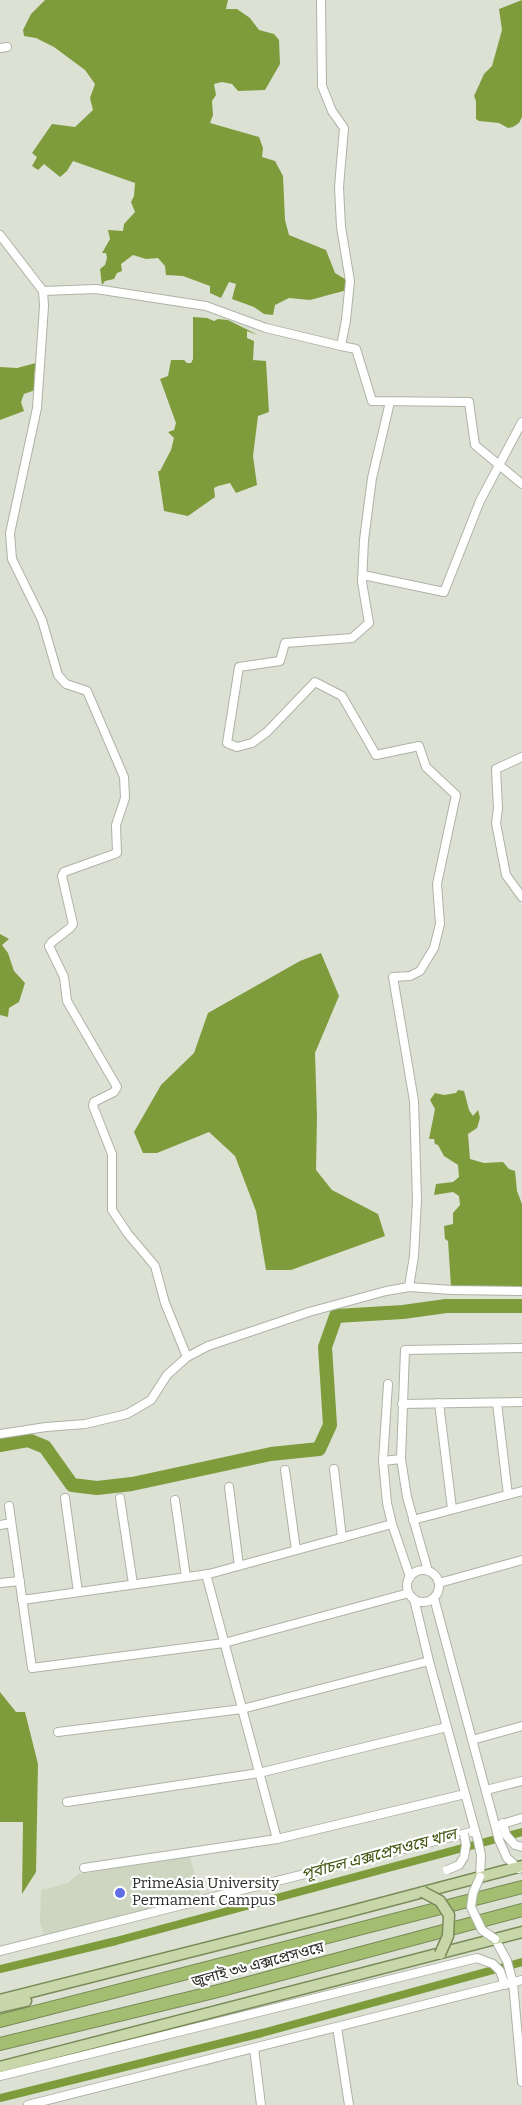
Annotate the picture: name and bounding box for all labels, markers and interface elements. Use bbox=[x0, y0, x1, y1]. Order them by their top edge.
water label: পূর্বাচল এক্সপ্রেসওয়ে খাল bbox=[299, 1825, 459, 1885]
place label: PrimeAsia University Permament Campus bbox=[132, 1875, 279, 1910]
marker: PrimeAsia University Permament Campus bbox=[113, 1886, 127, 1900]
street label: জুলাই ৩৬ এক্সপ্রেসওয়ে bbox=[190, 1939, 326, 1991]

